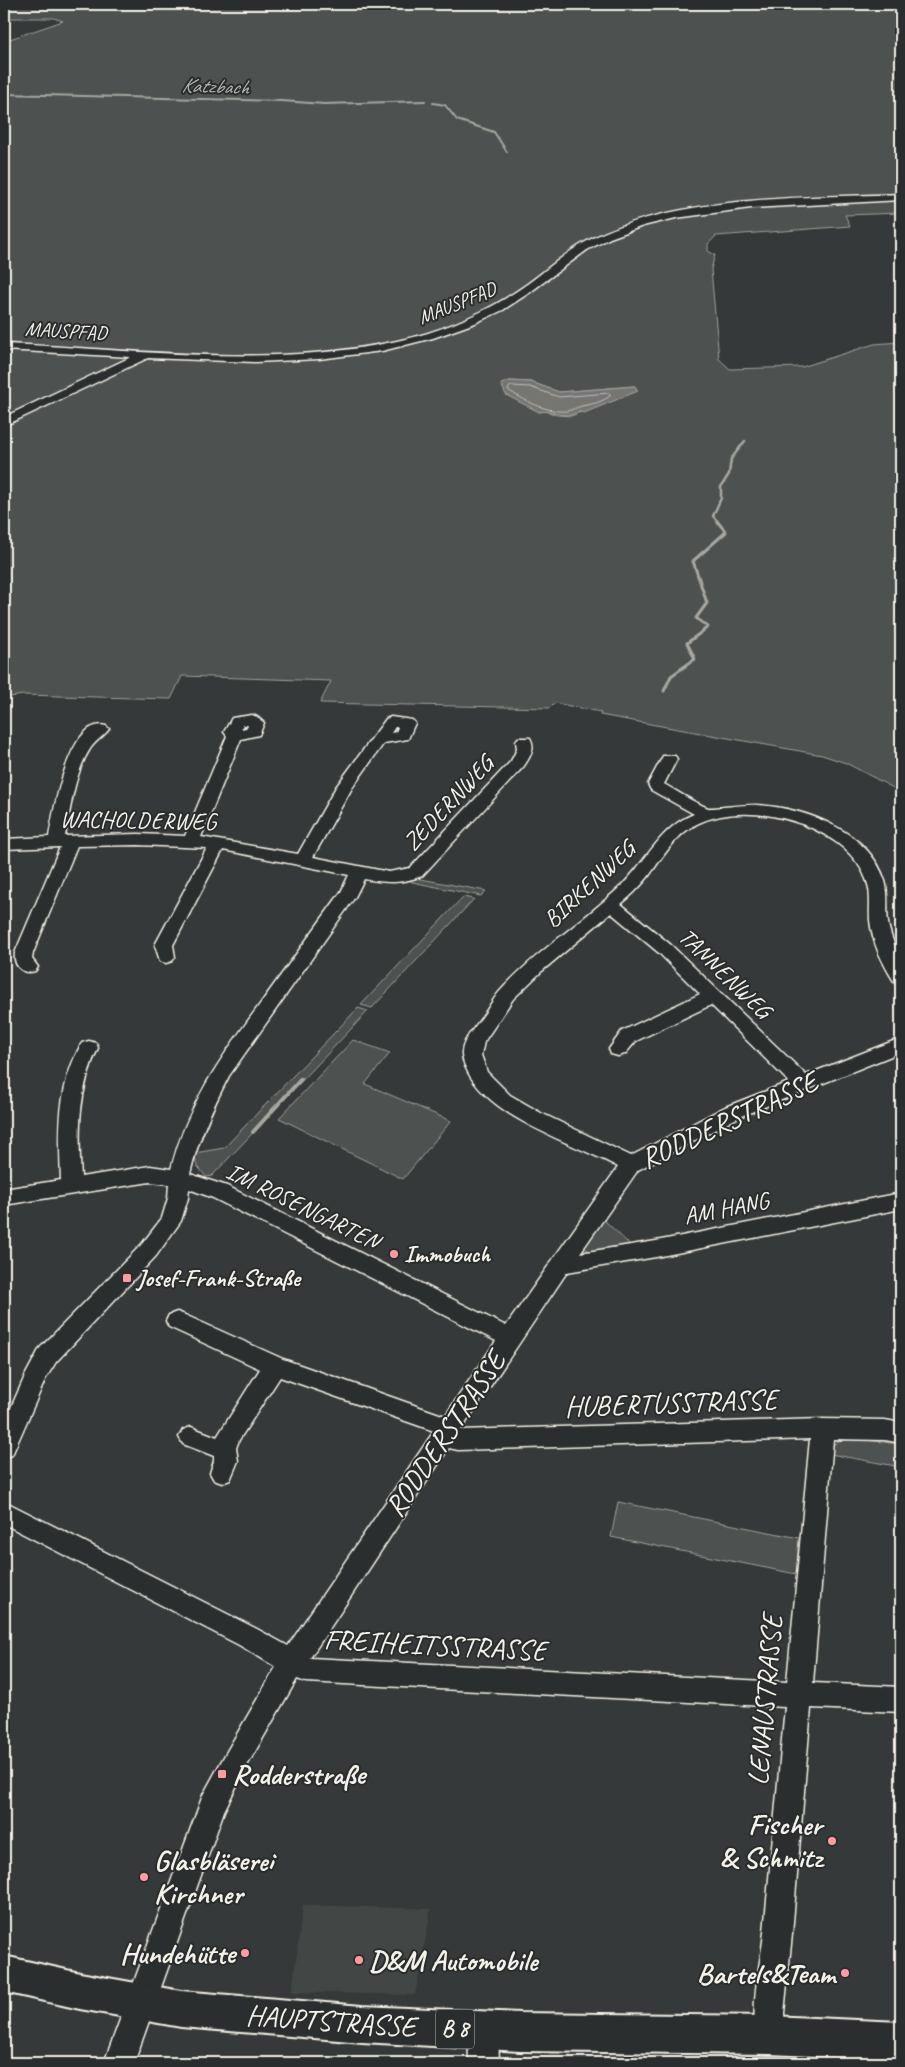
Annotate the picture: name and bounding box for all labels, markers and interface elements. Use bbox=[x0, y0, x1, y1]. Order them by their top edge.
water label: Katzbach bbox=[181, 72, 250, 100]
street label: MAUSPFAD bbox=[414, 276, 501, 330]
street label: MAUSPFAD bbox=[24, 316, 109, 346]
street label: ZEDERNWEG bbox=[397, 747, 502, 857]
street label: WACHOLDERWEG bbox=[60, 804, 218, 836]
street label: BIRKENWEG bbox=[537, 832, 643, 934]
street label: TANNENWEG bbox=[672, 921, 780, 1027]
street label: RODDERSTRASSE bbox=[634, 1061, 827, 1177]
street label: IM ROSENGARTEN bbox=[221, 1156, 388, 1258]
street label: AM HANG bbox=[681, 1185, 773, 1231]
place label: Immobuch bbox=[404, 1239, 491, 1269]
marker: Immobuch bbox=[388, 1248, 400, 1260]
place label: Josef-Frank-Straße bbox=[135, 1263, 302, 1293]
marker: Josef-Frank-Straße bbox=[121, 1272, 133, 1284]
street label: RODDERSTRASSE bbox=[376, 1341, 516, 1524]
street label: HUBERTUSSTRASSE bbox=[564, 1381, 782, 1425]
street label: LENAUSTRASSE bbox=[739, 1609, 791, 1787]
street label: FREIHEITSSTRASSE bbox=[323, 1621, 551, 1670]
place label: Rodderstraße bbox=[232, 1756, 367, 1793]
marker: Rodderstraße bbox=[216, 1768, 228, 1780]
place label: Fischer & Schmitz bbox=[720, 1806, 826, 1876]
marker: Fischer & Schmitz bbox=[826, 1835, 838, 1847]
place label: Glasbläserei Kirchner bbox=[154, 1842, 278, 1912]
marker: Glasbläserei Kirchner bbox=[138, 1871, 150, 1883]
place label: Hundehütte bbox=[120, 1935, 237, 1972]
place label: D&M Automobile bbox=[369, 1942, 540, 1979]
marker: Hundehütte bbox=[239, 1947, 251, 1959]
marker: D&M Automobile bbox=[353, 1954, 365, 1966]
place label: Bartels&Team bbox=[697, 1955, 837, 1992]
marker: Bartels&Team bbox=[839, 1967, 851, 1979]
street label: HAUPTSTRASSE bbox=[245, 1997, 421, 2046]
road number: B 8 bbox=[436, 2010, 474, 2048]

